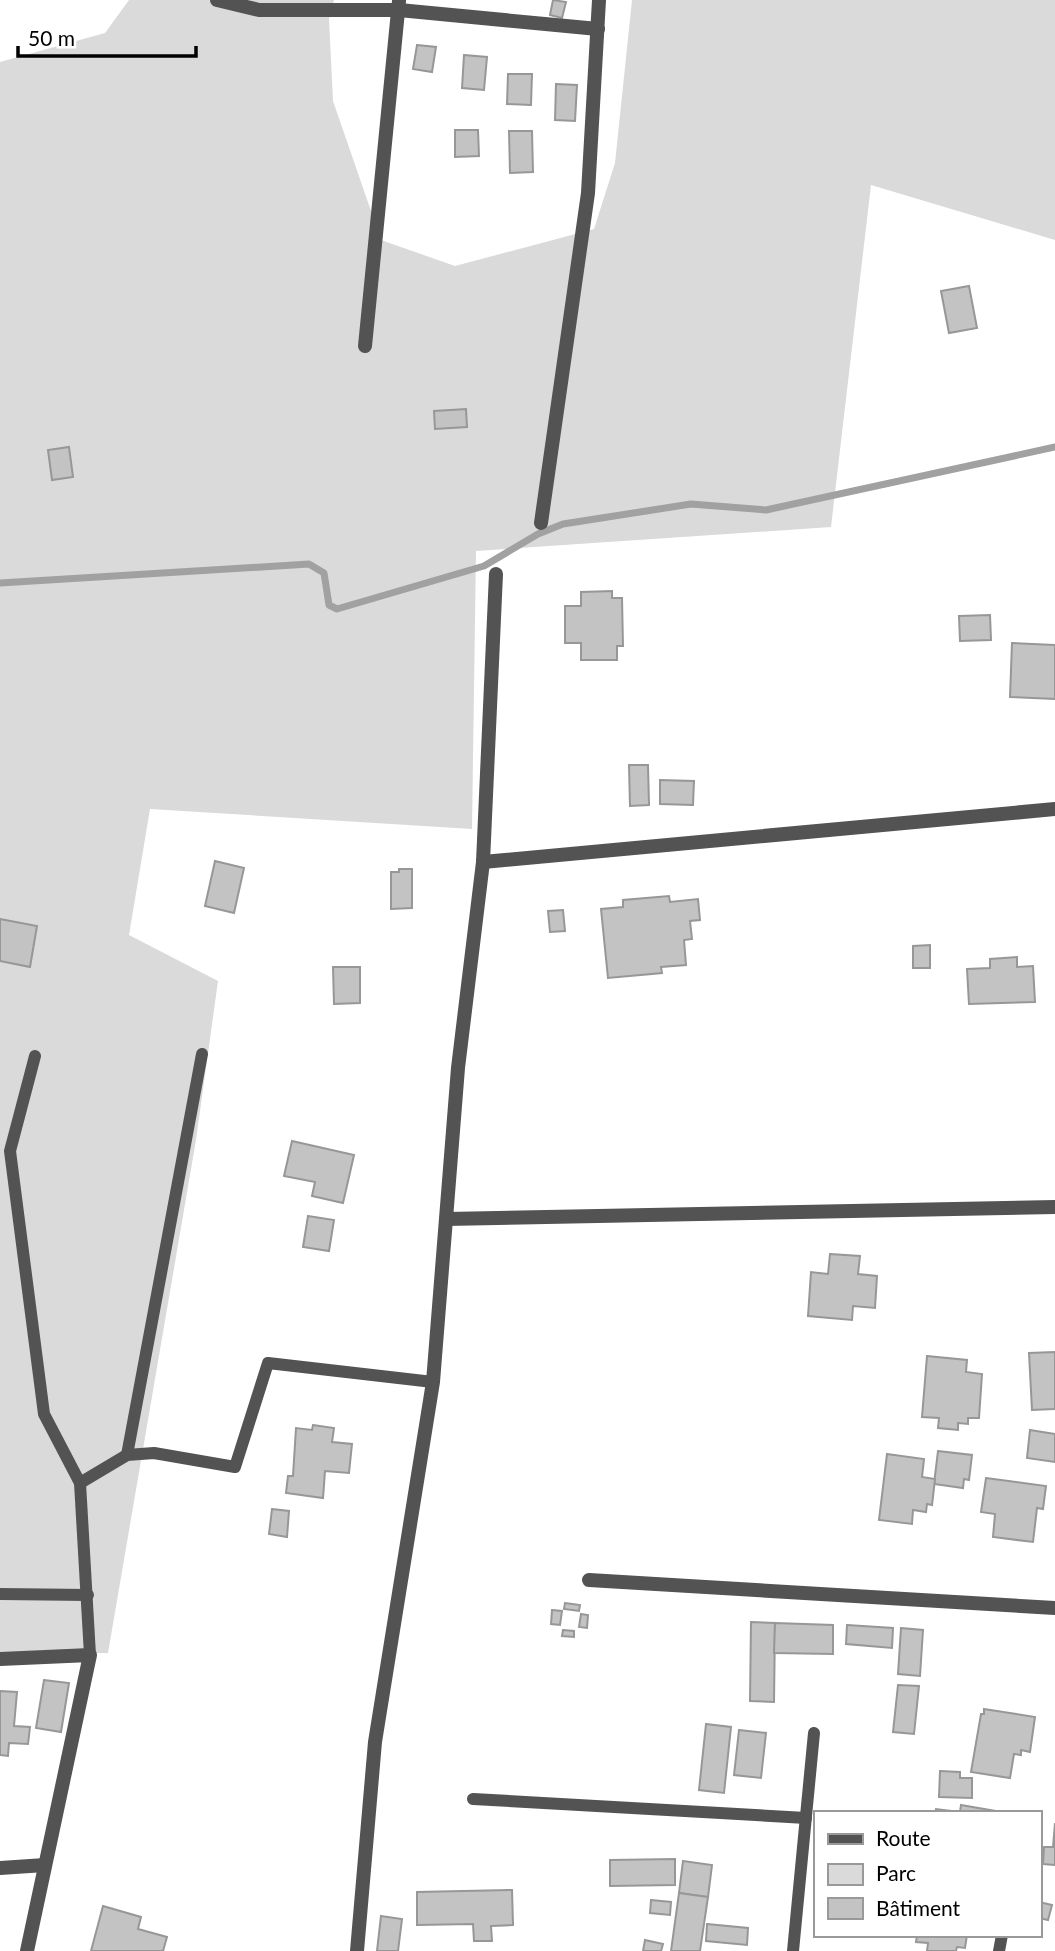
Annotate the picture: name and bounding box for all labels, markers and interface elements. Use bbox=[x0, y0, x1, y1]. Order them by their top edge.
scale bar bbox=[18, 14, 196, 58]
text: 50 m bbox=[28, 25, 75, 50]
legend bbox=[814, 1811, 1041, 1937]
text: Route bbox=[876, 1825, 931, 1850]
text: Parc bbox=[876, 1860, 916, 1885]
text: Bâtiment bbox=[876, 1895, 961, 1920]

